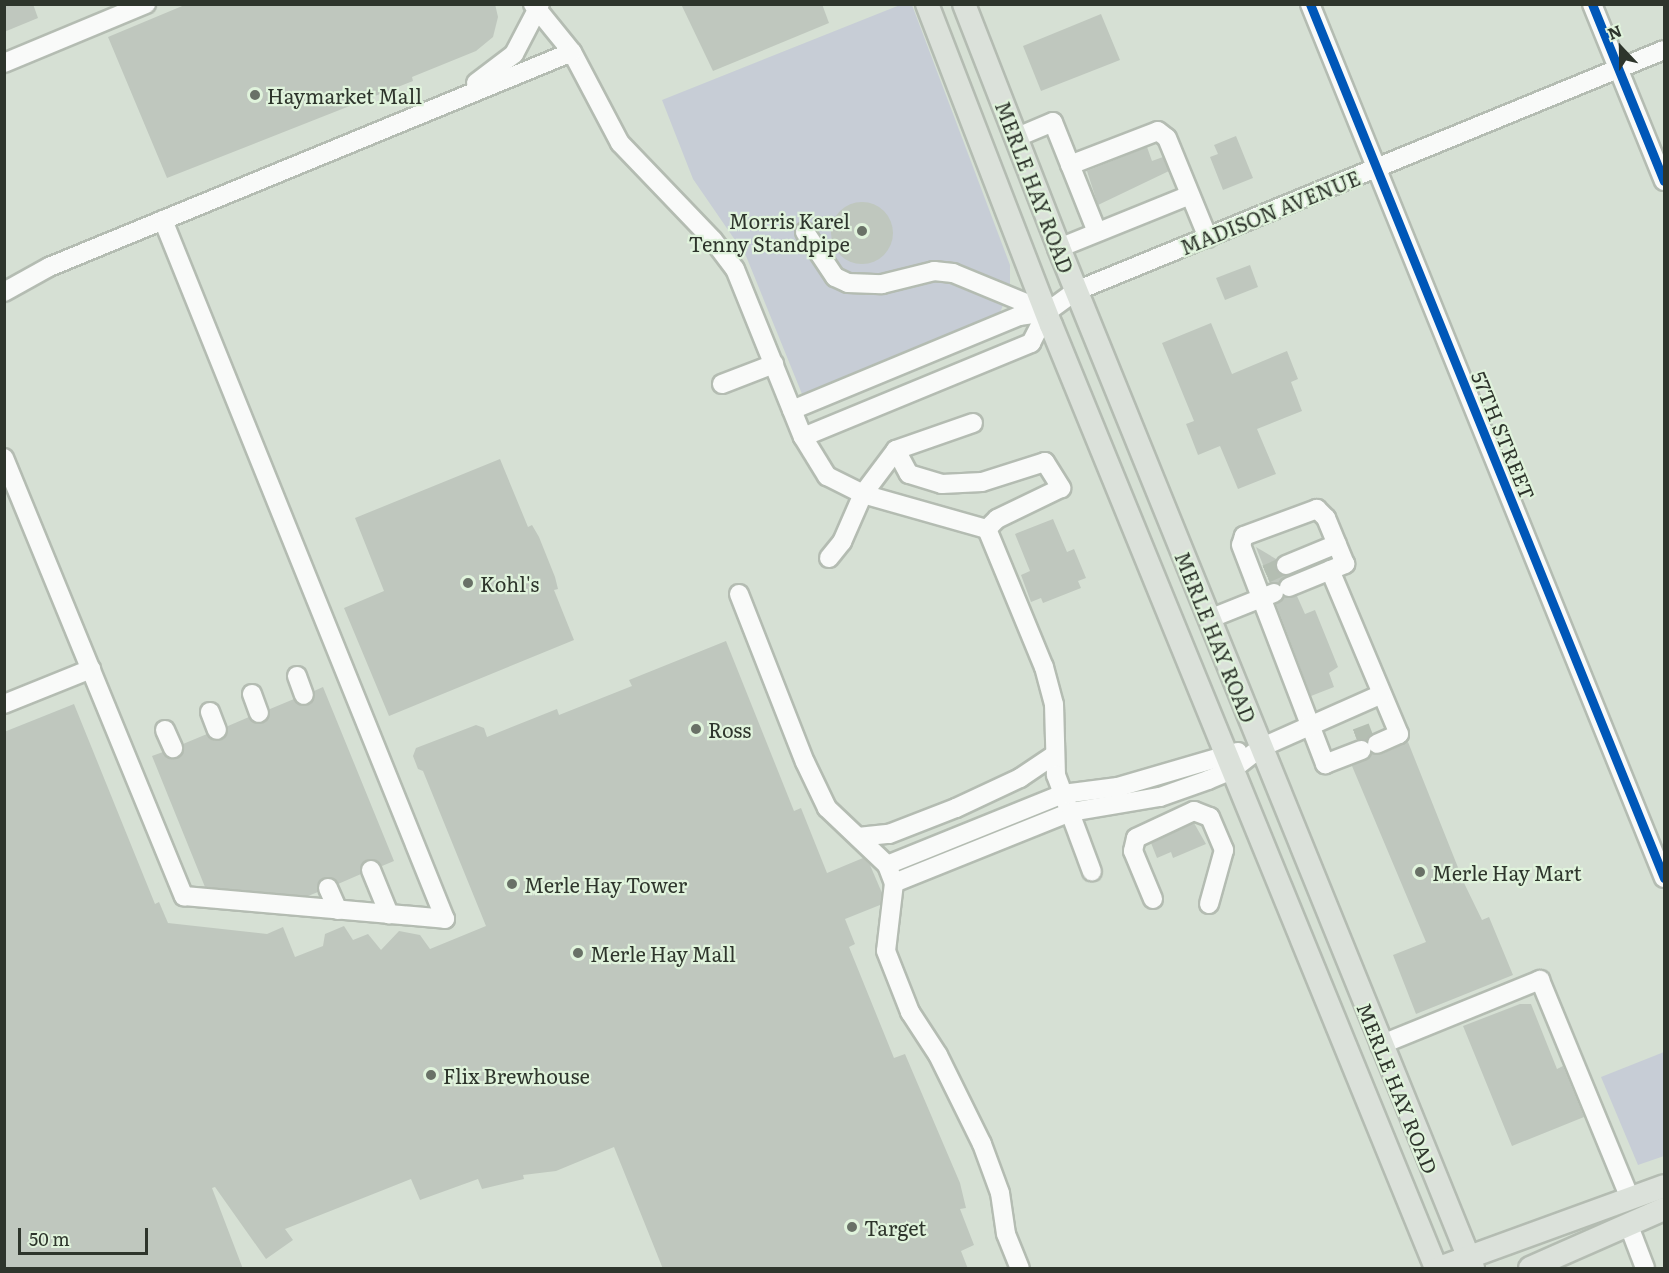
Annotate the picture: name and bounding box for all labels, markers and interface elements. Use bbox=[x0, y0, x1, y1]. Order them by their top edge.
north arrow bbox=[1591, 18, 1651, 78]
text: N bbox=[1604, 18, 1625, 45]
place label: Haymarket Mall bbox=[267, 83, 422, 107]
marker: Haymarket Mall bbox=[248, 88, 262, 102]
street label: MERLE HAY ROAD bbox=[991, 98, 1079, 276]
street label: MADISON AVENUE bbox=[1177, 165, 1363, 259]
place label: Morris Karel Tenny Standpipe bbox=[689, 208, 850, 255]
marker: Morris Karel Tenny Standpipe bbox=[855, 224, 869, 238]
street label: 57TH STREET bbox=[1467, 367, 1541, 503]
street label: MERLE HAY ROAD bbox=[1171, 548, 1261, 726]
place label: Kohl's bbox=[480, 571, 539, 595]
marker: Kohl's bbox=[461, 576, 475, 590]
place label: Ross bbox=[708, 717, 751, 741]
marker: Ross bbox=[689, 722, 703, 736]
place label: Merle Hay Mart bbox=[1432, 860, 1582, 884]
marker: Merle Hay Mart bbox=[1413, 865, 1427, 879]
place label: Merle Hay Tower bbox=[524, 872, 687, 896]
marker: Merle Hay Tower bbox=[505, 877, 519, 891]
place label: Merle Hay Mall bbox=[590, 941, 736, 965]
marker: Merle Hay Mall bbox=[571, 946, 585, 960]
street label: MERLE HAY ROAD bbox=[1353, 999, 1443, 1177]
place label: Flix Brewhouse bbox=[443, 1063, 590, 1087]
marker: Flix Brewhouse bbox=[424, 1068, 438, 1082]
place label: Target bbox=[864, 1215, 926, 1239]
scale bar bbox=[21, 1216, 152, 1254]
marker: Target bbox=[845, 1220, 859, 1234]
text: 50 m bbox=[29, 1225, 70, 1252]

